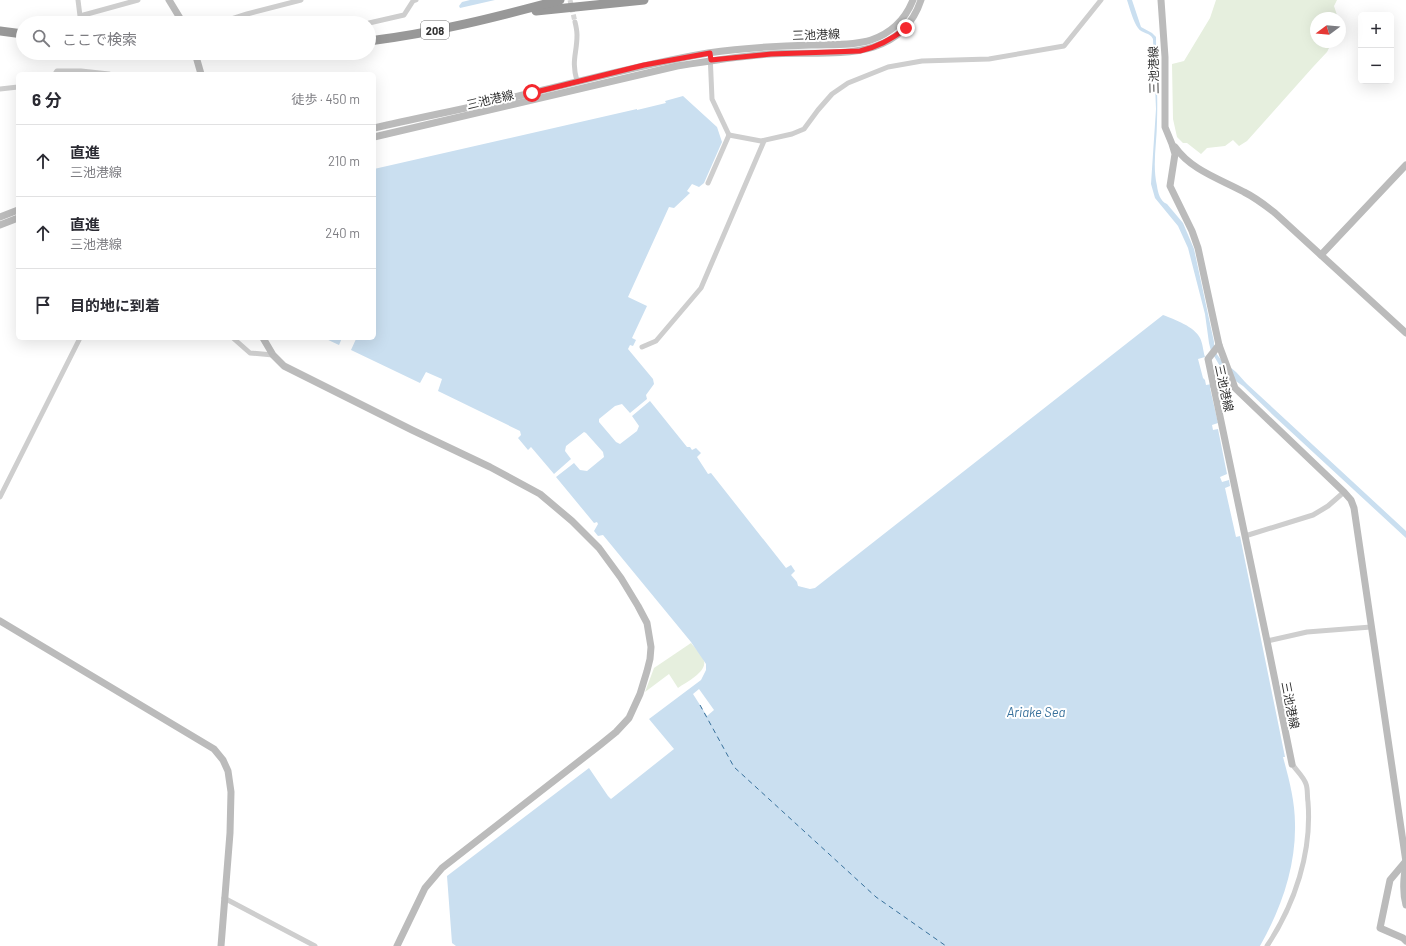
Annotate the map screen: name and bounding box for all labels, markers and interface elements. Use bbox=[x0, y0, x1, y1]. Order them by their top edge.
north arrow bbox=[1310, 12, 1346, 48]
map controls bbox=[1358, 12, 1394, 84]
button: + bbox=[1358, 12, 1394, 48]
search box bbox=[16, 16, 376, 60]
route end bbox=[897, 19, 915, 37]
road number: 208 bbox=[421, 21, 449, 39]
street label: 三池港線 bbox=[792, 26, 840, 42]
icon: search bbox=[30, 27, 52, 49]
text: ここで検索 bbox=[62, 30, 137, 48]
street label: 三池港線 bbox=[1146, 46, 1160, 94]
button: − bbox=[1358, 48, 1394, 84]
route start bbox=[523, 84, 541, 102]
street label: 三池港線 bbox=[465, 87, 515, 111]
text: 6 分 bbox=[32, 89, 62, 109]
text: 徒歩 · 450 m bbox=[292, 91, 360, 107]
text: 直進 bbox=[70, 143, 100, 161]
icon: ahead bbox=[32, 150, 54, 172]
text: 210 m bbox=[328, 153, 360, 169]
text: 三池港線 bbox=[70, 164, 122, 180]
text: 直進 bbox=[70, 215, 100, 233]
icon: ahead bbox=[32, 222, 54, 244]
text: 240 m bbox=[325, 225, 360, 241]
text: 三池港線 bbox=[70, 236, 122, 252]
icon: arrive bbox=[32, 294, 54, 316]
text: 目的地に到着 bbox=[70, 296, 160, 314]
street label: 三池港線 bbox=[1213, 363, 1237, 413]
street label: 三池港線 bbox=[1280, 680, 1302, 730]
water label: Ariake Sea bbox=[1007, 704, 1065, 720]

